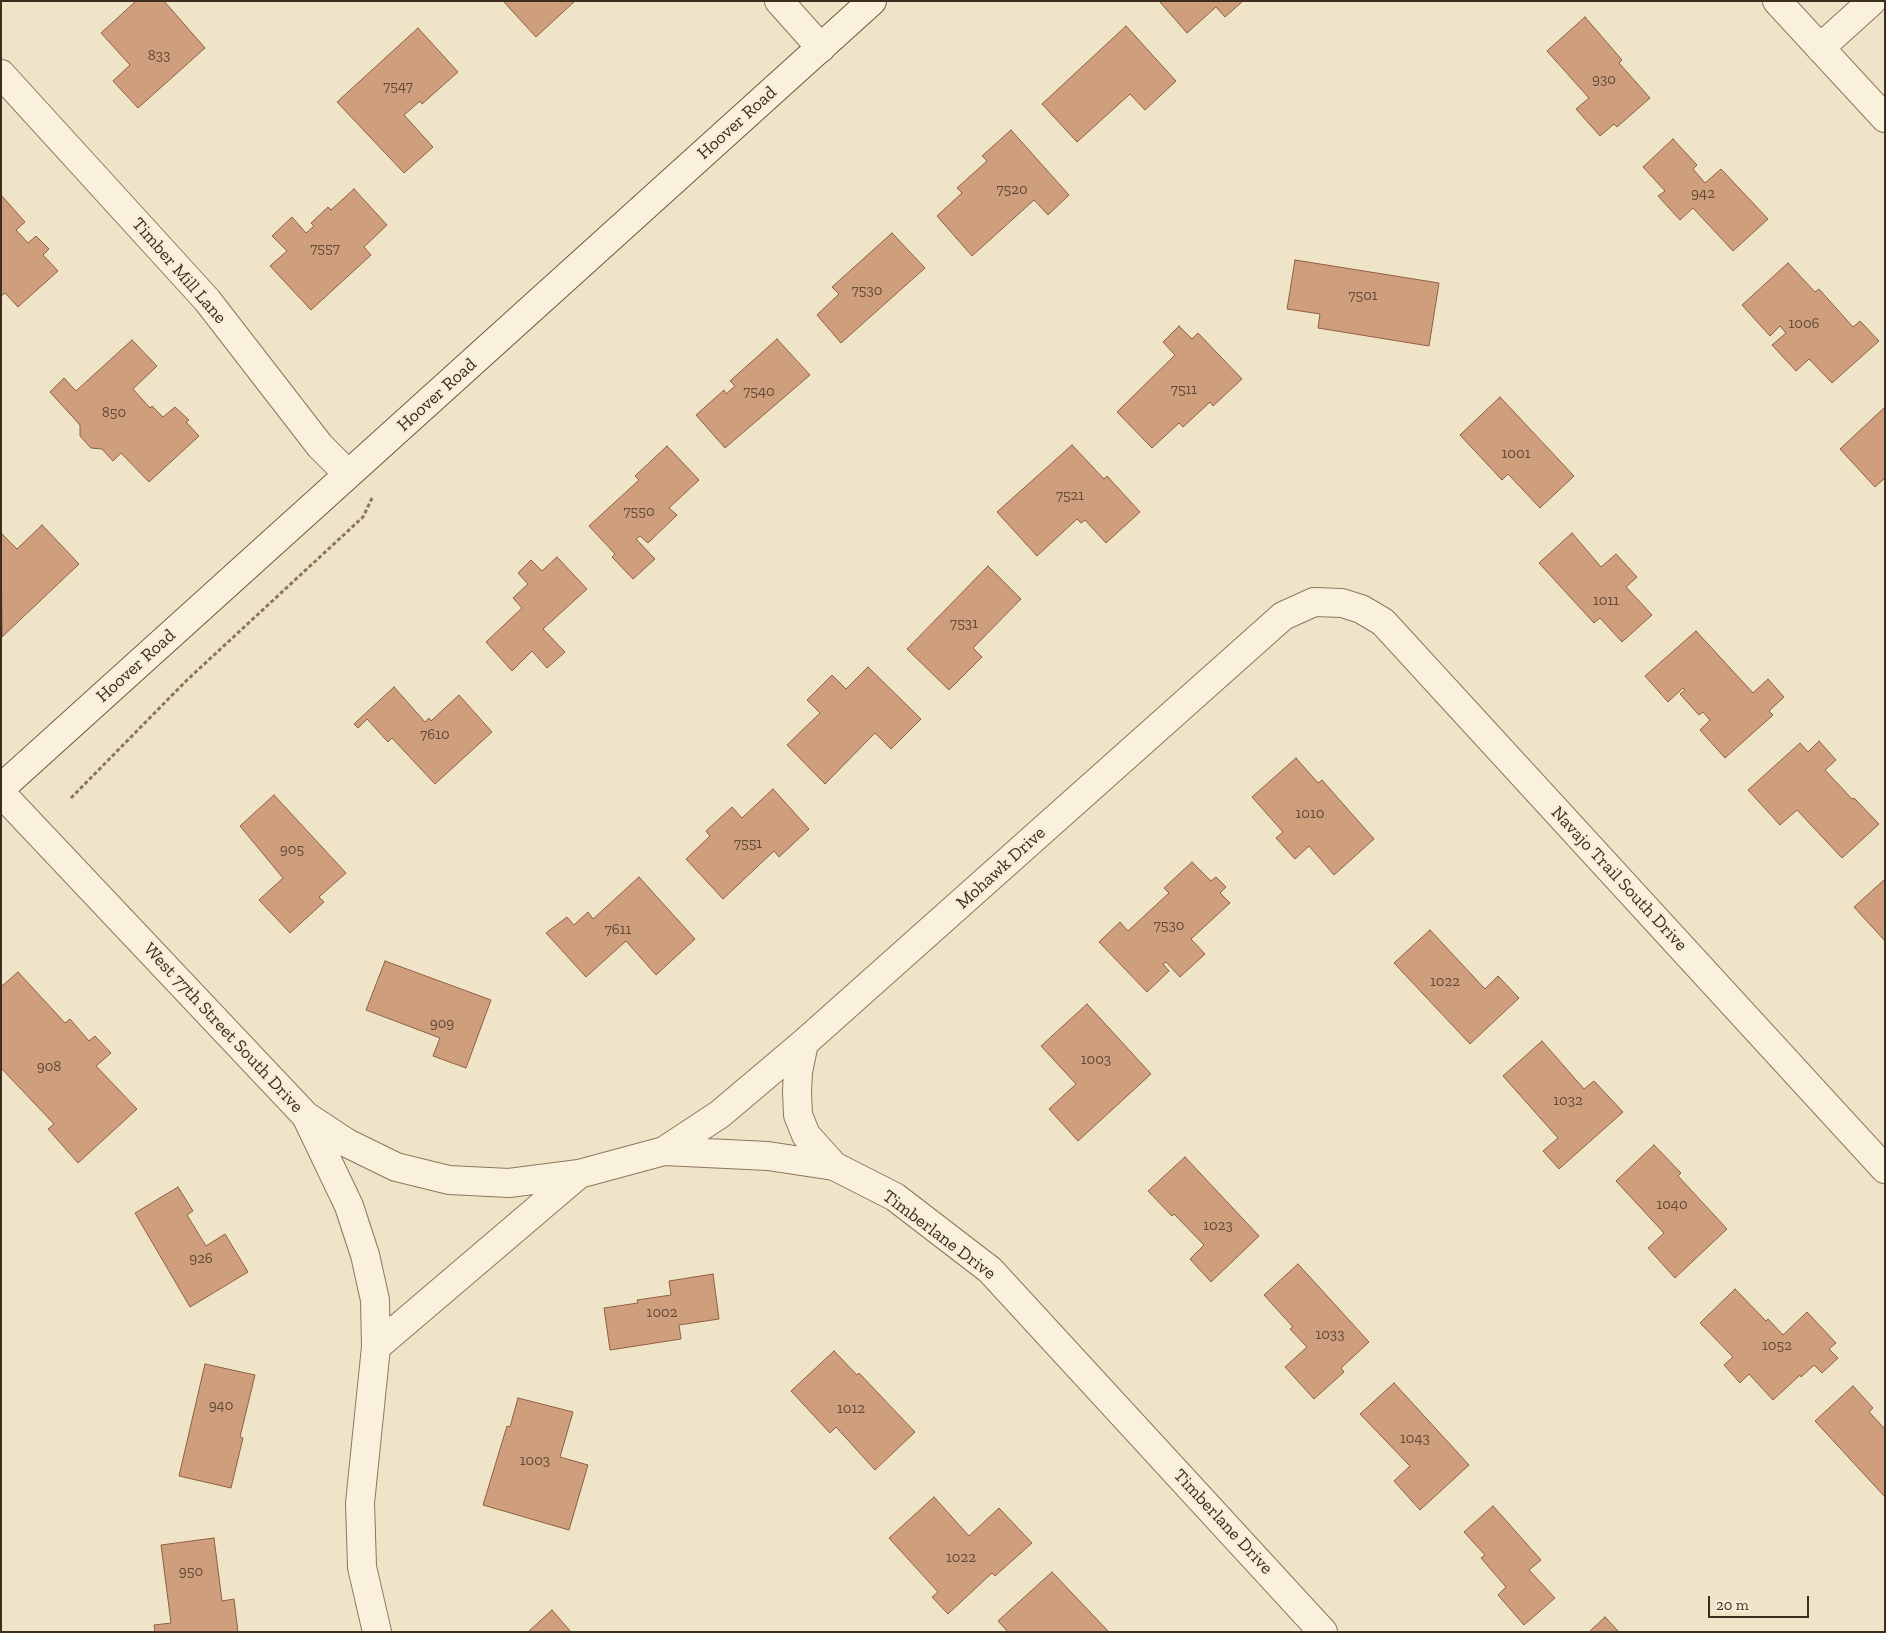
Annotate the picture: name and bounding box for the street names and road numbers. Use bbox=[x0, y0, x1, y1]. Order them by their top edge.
street label: Hoover Road bbox=[693, 82, 781, 164]
street label: Timber Mill Lane bbox=[127, 214, 231, 328]
street label: Hoover Road bbox=[393, 354, 481, 436]
street label: Hoover Road bbox=[92, 625, 180, 707]
street label: Navajo Trail South Drive bbox=[1546, 802, 1692, 956]
street label: Mohawk Drive bbox=[952, 822, 1050, 914]
street label: West 77th Street South Drive bbox=[139, 939, 307, 1117]
street label: Timberlane Drive bbox=[878, 1185, 1000, 1285]
street label: Timberlane Drive bbox=[1169, 1465, 1277, 1579]

